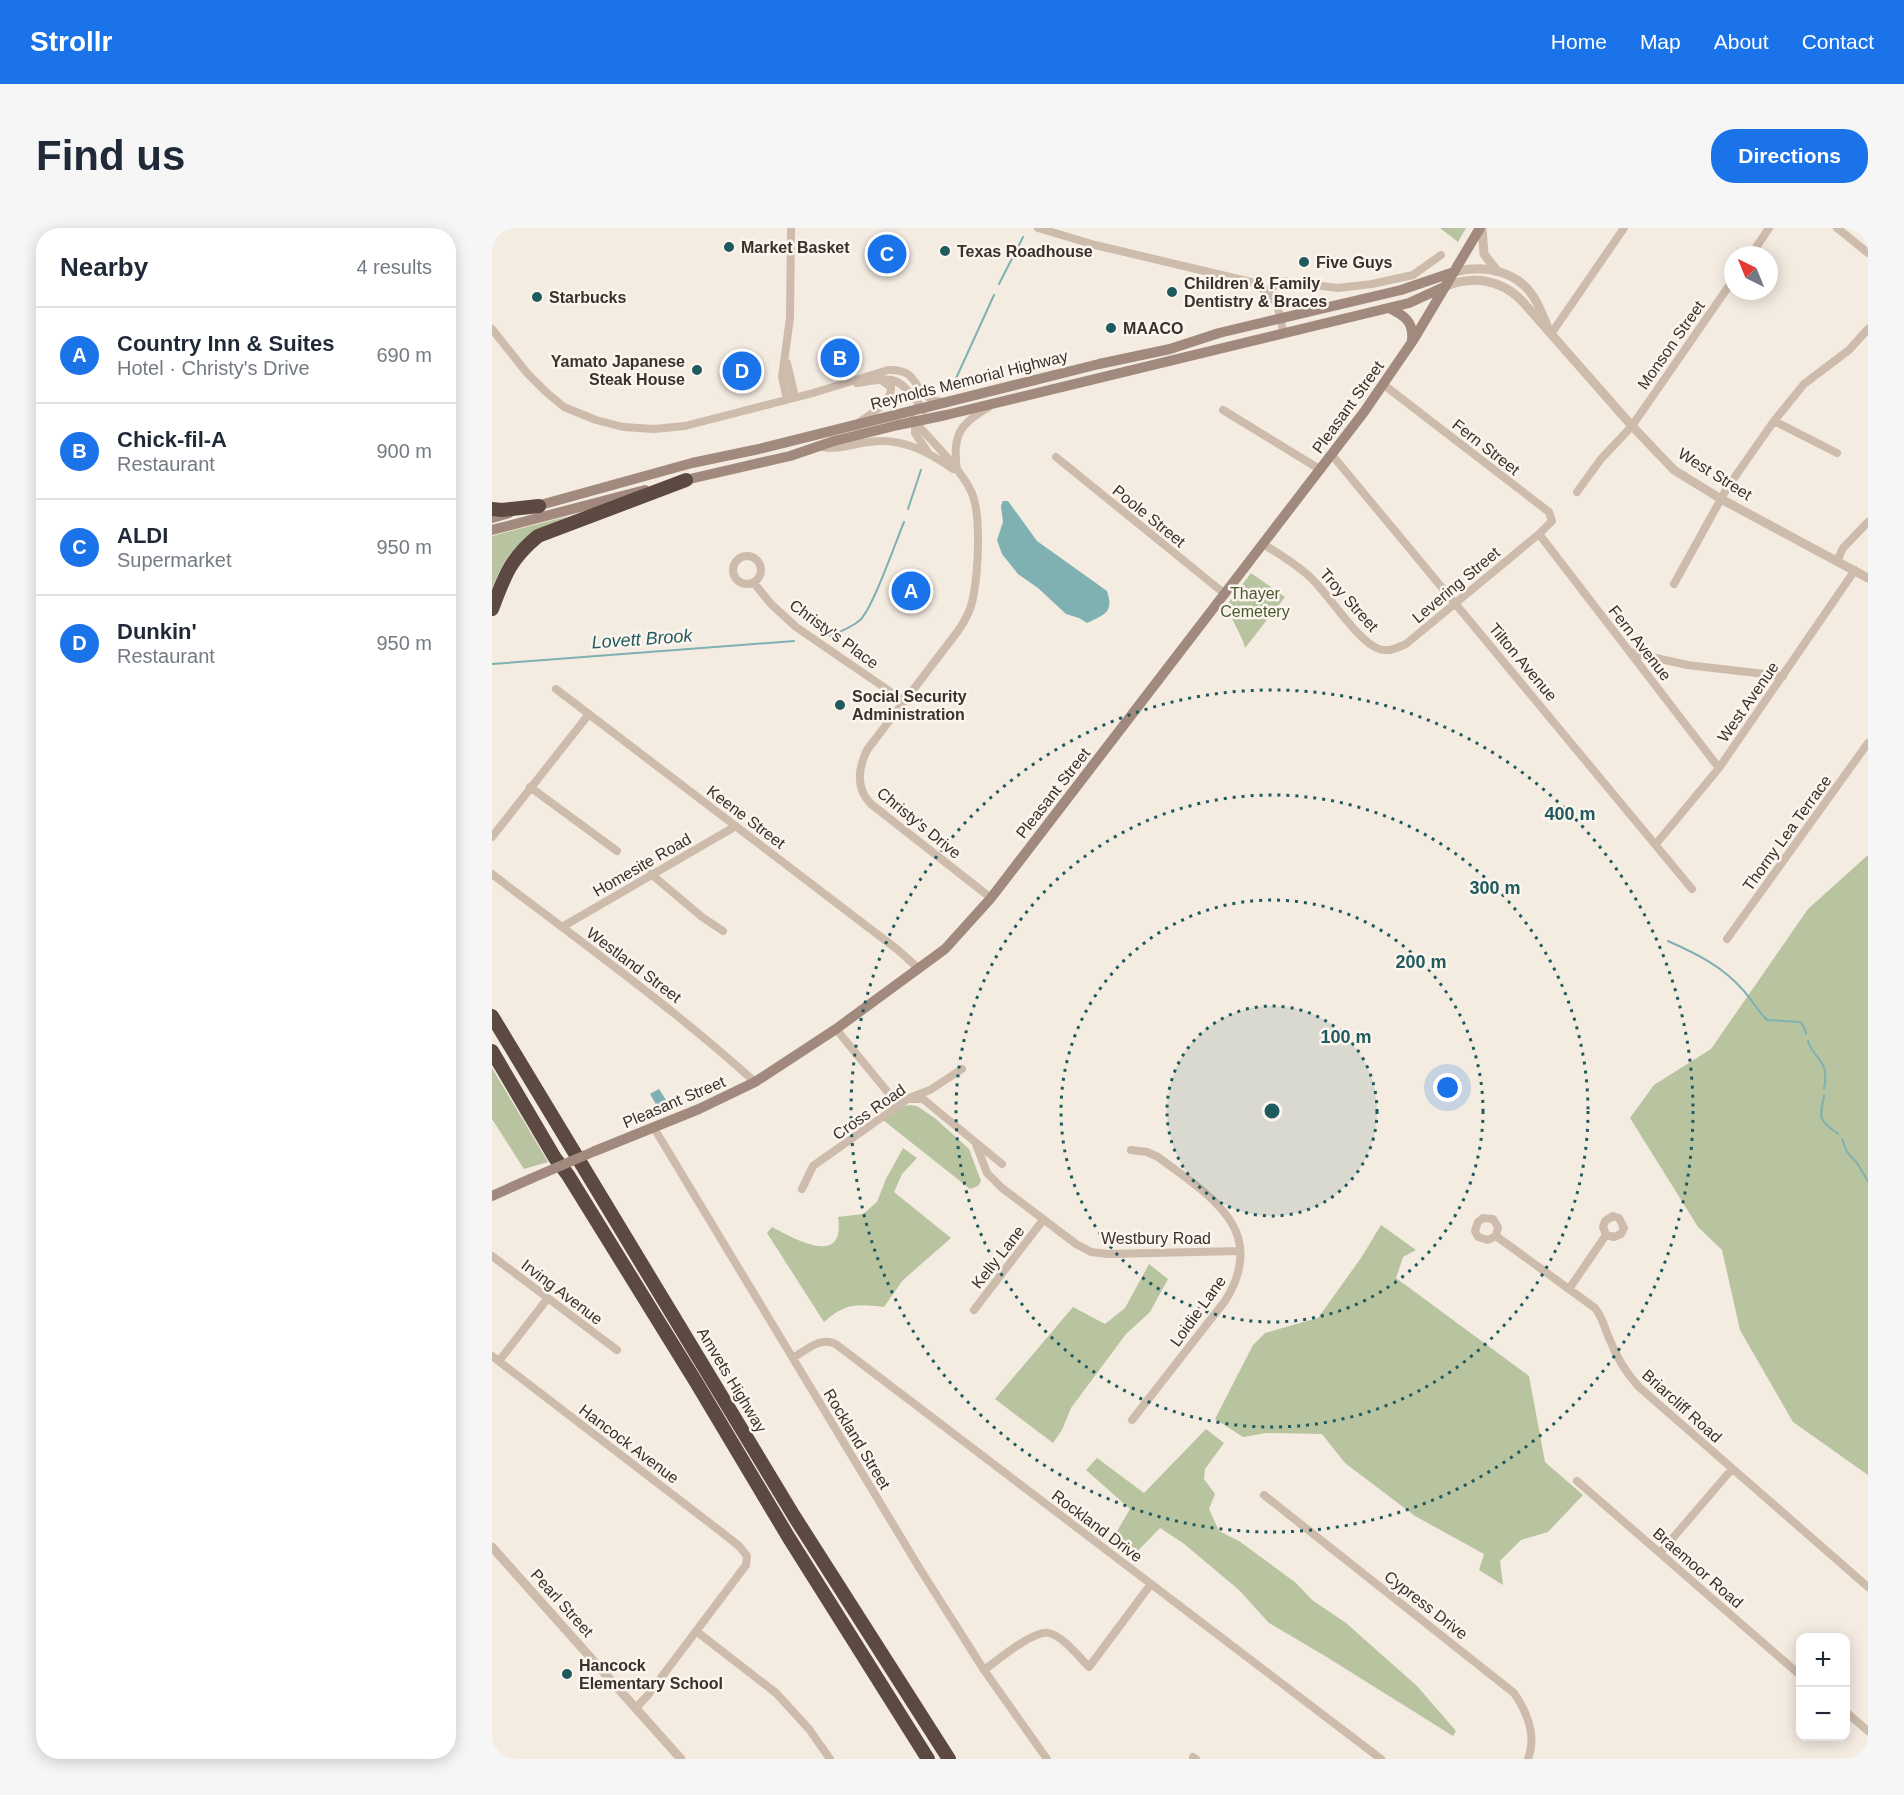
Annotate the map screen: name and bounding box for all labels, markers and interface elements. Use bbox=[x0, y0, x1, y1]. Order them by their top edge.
text: Strollr bbox=[30, 26, 112, 57]
text: Home bbox=[1551, 30, 1607, 53]
text: Map bbox=[1640, 30, 1681, 53]
text: About bbox=[1714, 30, 1769, 53]
text: Contact bbox=[1802, 30, 1874, 53]
button: Directions bbox=[1711, 129, 1868, 183]
text: Find us bbox=[36, 132, 185, 179]
pin: C bbox=[868, 231, 906, 276]
place label: Market Basket bbox=[741, 239, 850, 256]
marker: Market Basket bbox=[722, 240, 736, 254]
place label: Texas Roadhouse bbox=[957, 243, 1093, 260]
marker: Texas Roadhouse bbox=[938, 244, 952, 258]
north arrow bbox=[1724, 246, 1778, 300]
text: Nearby bbox=[60, 252, 148, 282]
place label: Five Guys bbox=[1316, 254, 1393, 271]
marker: Five Guys bbox=[1297, 255, 1311, 269]
text: 4 results bbox=[356, 256, 432, 278]
place label: Children & Family Dentistry & Braces bbox=[1184, 275, 1327, 310]
marker: Children & Family Dentistry & Braces bbox=[1165, 285, 1179, 299]
place label: Starbucks bbox=[549, 289, 626, 306]
marker: Starbucks bbox=[530, 290, 544, 304]
street label: Monson Street bbox=[1634, 297, 1708, 392]
place label: MAACO bbox=[1123, 320, 1183, 337]
marker: MAACO bbox=[1104, 321, 1118, 335]
text: Country Inn & Suites bbox=[117, 331, 335, 356]
pin: B bbox=[820, 336, 860, 380]
text: A bbox=[72, 344, 87, 366]
text: 690 m bbox=[376, 344, 432, 366]
street label: Reynolds Memorial Highway bbox=[869, 347, 1069, 413]
pin: D bbox=[722, 348, 762, 394]
place label: Yamato Japanese Steak House bbox=[551, 353, 685, 388]
text: Hotel · Christy's Drive bbox=[117, 357, 310, 379]
street label: Pleasant Street bbox=[1309, 357, 1387, 456]
marker: Yamato Japanese Steak House bbox=[690, 363, 704, 377]
street label: Fern Street bbox=[1449, 416, 1523, 479]
text: Chick-fil-A bbox=[117, 427, 227, 452]
text: B bbox=[72, 440, 87, 462]
text: 900 m bbox=[376, 440, 432, 462]
street label: West Street bbox=[1675, 445, 1755, 504]
text: Restaurant bbox=[117, 453, 215, 475]
street label: Poole Street bbox=[1109, 482, 1189, 551]
text: ALDI bbox=[117, 523, 168, 548]
text: C bbox=[72, 536, 87, 558]
text: 950 m bbox=[376, 536, 432, 558]
street label: Levering Street bbox=[1409, 543, 1503, 626]
text: Supermarket bbox=[117, 549, 232, 571]
street label: Troy Street bbox=[1316, 565, 1382, 635]
pin: A bbox=[892, 568, 930, 614]
park label: Thayer Cemetery bbox=[1220, 585, 1290, 620]
street label: Christy's Place bbox=[786, 596, 882, 672]
street label: Fern Avenue bbox=[1605, 602, 1675, 684]
text: Dunkin' bbox=[117, 619, 197, 644]
street label: Tilton Avenue bbox=[1486, 620, 1560, 704]
water label: Lovett Brook bbox=[591, 625, 694, 653]
text: D bbox=[72, 632, 87, 654]
text: 950 m bbox=[376, 632, 432, 654]
text: Restaurant bbox=[117, 645, 215, 667]
street label: West Avenue bbox=[1714, 659, 1782, 745]
place label: Social Security Administration bbox=[852, 688, 967, 723]
marker: Social Security Administration bbox=[833, 698, 847, 712]
street label: Pleasant Street bbox=[1013, 744, 1094, 841]
street label: Thorny Lea Terrace bbox=[1739, 772, 1835, 894]
street label: Keene Street bbox=[704, 782, 789, 852]
street label: Christy's Drive bbox=[874, 784, 964, 862]
text: 400 m bbox=[1544, 804, 1596, 824]
street label: Homesite Road bbox=[590, 830, 694, 900]
text: 300 m bbox=[1469, 878, 1521, 898]
street label: Westland Street bbox=[584, 924, 685, 1006]
text: 200 m bbox=[1395, 952, 1447, 972]
text: 100 m bbox=[1320, 1027, 1372, 1047]
street label: Pleasant Street bbox=[620, 1073, 728, 1131]
your location bbox=[1433, 1073, 1462, 1102]
street label: Cross Road bbox=[830, 1081, 908, 1143]
centre of rings bbox=[1262, 1101, 1282, 1121]
street label: Kelly Lane bbox=[968, 1222, 1028, 1292]
street label: Westbury Road bbox=[1101, 1230, 1211, 1247]
street label: Irving Avenue bbox=[518, 1256, 606, 1328]
street label: Loidie Lane bbox=[1167, 1272, 1229, 1349]
street label: Amvets Highway bbox=[694, 1325, 770, 1435]
street label: Briarcliff Road bbox=[1639, 1366, 1725, 1446]
street label: Rockland Street bbox=[820, 1386, 894, 1493]
street label: Hancock Avenue bbox=[576, 1401, 682, 1487]
street label: Rockland Drive bbox=[1049, 1487, 1146, 1565]
street label: Braemoor Road bbox=[1650, 1525, 1746, 1611]
street label: Pearl Street bbox=[527, 1566, 597, 1640]
street label: Cypress Drive bbox=[1381, 1567, 1471, 1643]
map controls bbox=[1796, 1633, 1850, 1741]
button: + bbox=[1796, 1633, 1850, 1687]
place label: Hancock Elementary School bbox=[579, 1657, 723, 1692]
marker: Hancock Elementary School bbox=[560, 1667, 574, 1681]
button: − bbox=[1796, 1687, 1850, 1741]

